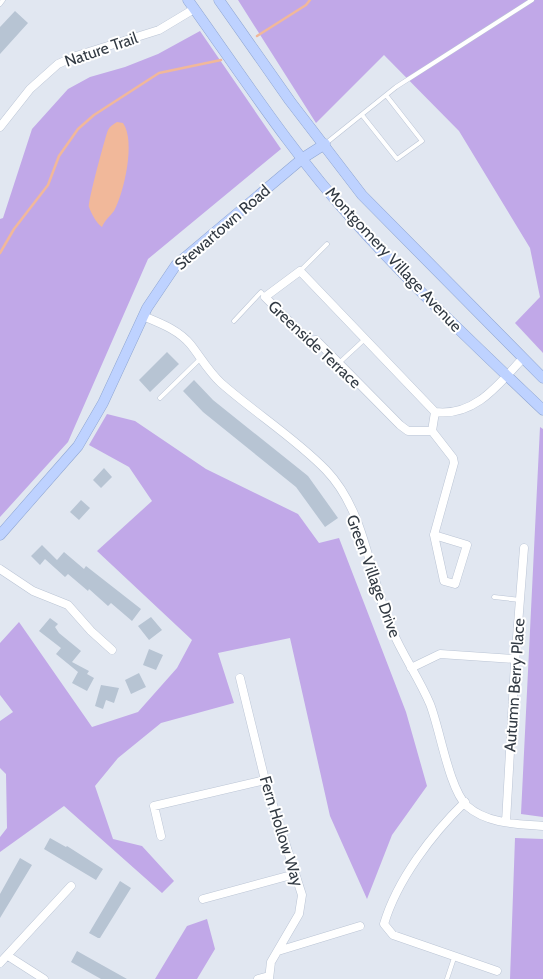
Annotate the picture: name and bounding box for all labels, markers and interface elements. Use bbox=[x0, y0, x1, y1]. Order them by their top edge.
street label: Nature Trail bbox=[62, 28, 140, 71]
street label: Stewartown Road bbox=[171, 181, 274, 274]
street label: Montgomery Village Avenue bbox=[322, 183, 466, 336]
street label: Greenside Terrace bbox=[264, 296, 365, 392]
street label: Green Village Drive bbox=[343, 512, 405, 640]
street label: Autumn Berry Place bbox=[500, 618, 529, 752]
street label: Fern Hollow Way bbox=[256, 774, 307, 889]

